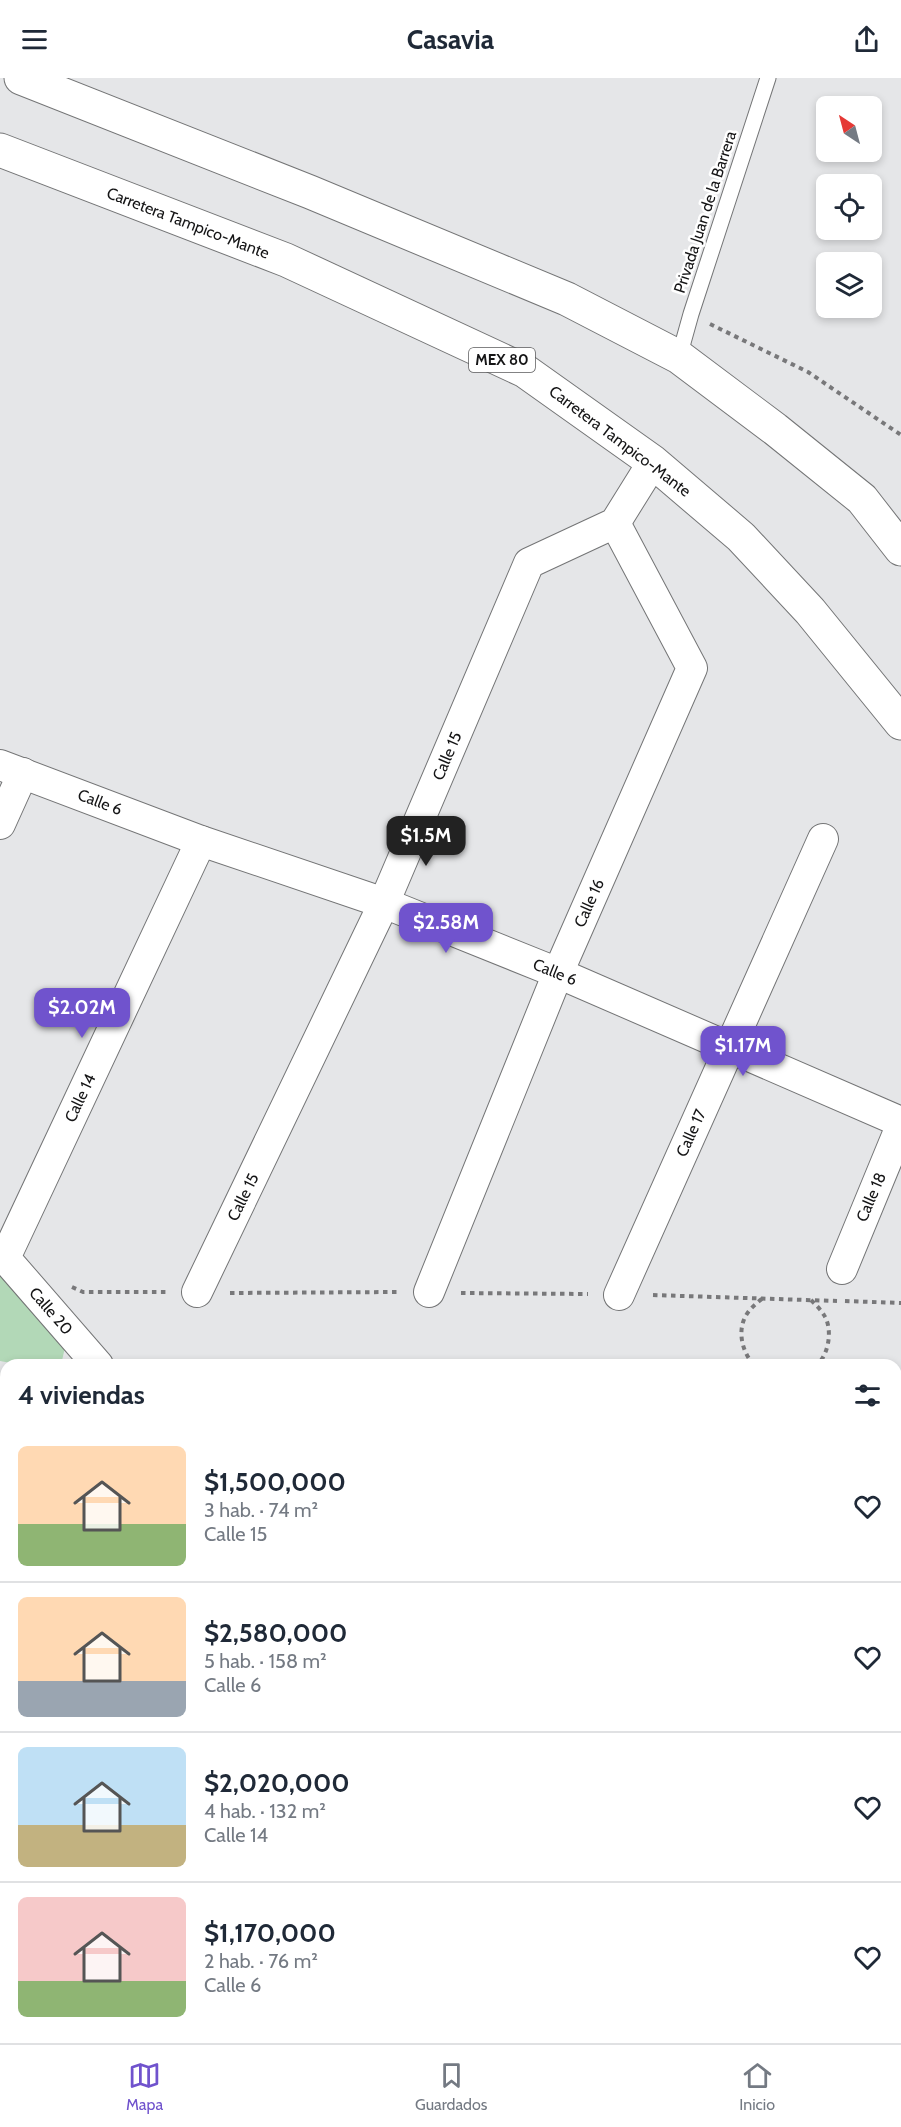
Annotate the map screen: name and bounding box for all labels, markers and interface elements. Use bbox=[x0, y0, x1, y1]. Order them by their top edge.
icon: menu bbox=[18, 23, 51, 56]
text: Casavia bbox=[407, 23, 494, 56]
icon: share bbox=[850, 23, 883, 56]
north arrow bbox=[816, 96, 882, 162]
map controls bbox=[816, 96, 882, 318]
street label: Privada Juan de la Barrera bbox=[670, 128, 740, 295]
button: locate bbox=[816, 174, 882, 240]
street label: Carretera Tampico-Mante bbox=[104, 183, 272, 263]
button: layers bbox=[816, 252, 882, 318]
road number: MEX 80 bbox=[469, 348, 535, 372]
street label: Carretera Tampico-Mante bbox=[545, 381, 695, 501]
street label: Calle 15 bbox=[428, 729, 466, 783]
street label: Calle 6 bbox=[75, 785, 125, 819]
pin: $1.5M bbox=[384, 816, 468, 867]
text: $1.5M bbox=[401, 823, 451, 847]
street label: Calle 16 bbox=[570, 876, 608, 930]
pin: $2.58M bbox=[397, 903, 495, 954]
text: $2.58M bbox=[413, 910, 479, 934]
street label: Calle 6 bbox=[530, 955, 580, 989]
pin: $2.02M bbox=[33, 988, 131, 1039]
text: $2.02M bbox=[48, 995, 116, 1019]
pin: $1.17M bbox=[694, 1026, 792, 1077]
text: $1.17M bbox=[715, 1033, 771, 1057]
street label: Calle 14 bbox=[61, 1071, 99, 1125]
street label: Calle 17 bbox=[672, 1106, 710, 1160]
street label: Calle 18 bbox=[852, 1169, 890, 1225]
street label: Calle 15 bbox=[223, 1170, 263, 1224]
street label: Calle 20 bbox=[25, 1283, 77, 1339]
text: 4 viviendas bbox=[18, 1379, 145, 1411]
icon: filters bbox=[851, 1379, 884, 1412]
text: $1,500,000 bbox=[204, 1466, 346, 1498]
icon: home bbox=[66, 1470, 138, 1542]
icon: heart bbox=[851, 1490, 884, 1523]
text: 3 hab. · 74 m² bbox=[204, 1498, 318, 1522]
text: Calle 15 bbox=[204, 1522, 267, 1546]
text: $2,580,000 bbox=[204, 1617, 347, 1649]
icon: home bbox=[66, 1621, 138, 1693]
icon: heart bbox=[851, 1641, 884, 1674]
text: 5 hab. · 158 m² bbox=[204, 1649, 327, 1673]
text: Calle 6 bbox=[204, 1673, 261, 1697]
text: $2,020,000 bbox=[204, 1767, 350, 1799]
icon: home bbox=[66, 1771, 138, 1843]
icon: heart bbox=[851, 1791, 884, 1824]
text: 4 hab. · 132 m² bbox=[204, 1799, 326, 1823]
text: Calle 14 bbox=[204, 1823, 268, 1847]
text: $1,170,000 bbox=[204, 1917, 336, 1949]
icon: home bbox=[66, 1921, 138, 1993]
icon: heart bbox=[851, 1941, 884, 1974]
text: 2 hab. · 76 m² bbox=[204, 1949, 318, 1973]
text: Calle 6 bbox=[204, 1973, 261, 1997]
tab: Mapa bbox=[126, 2059, 163, 2114]
tab: Guardados bbox=[415, 2059, 487, 2114]
tab: Inicio bbox=[739, 2059, 775, 2114]

